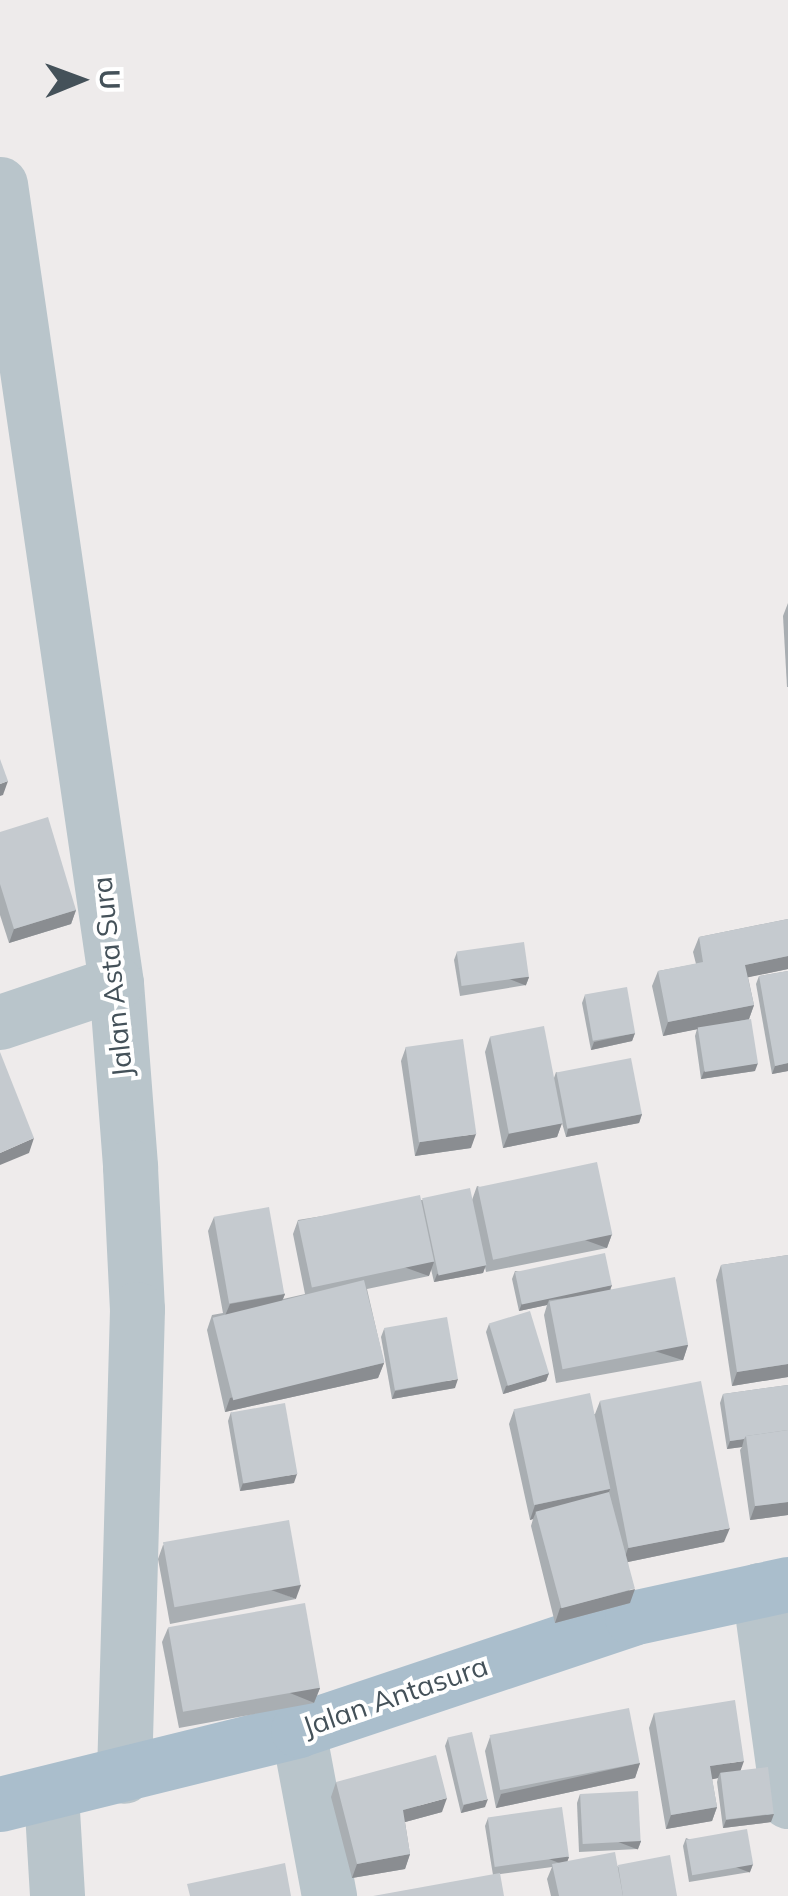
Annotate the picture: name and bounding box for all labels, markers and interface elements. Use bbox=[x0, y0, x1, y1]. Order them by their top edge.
north arrow bbox=[30, 30, 130, 130]
text: U bbox=[93, 69, 128, 90]
street label: Jalan Asta Sura bbox=[85, 875, 139, 1079]
street label: Jalan Antasura bbox=[298, 1649, 492, 1743]

